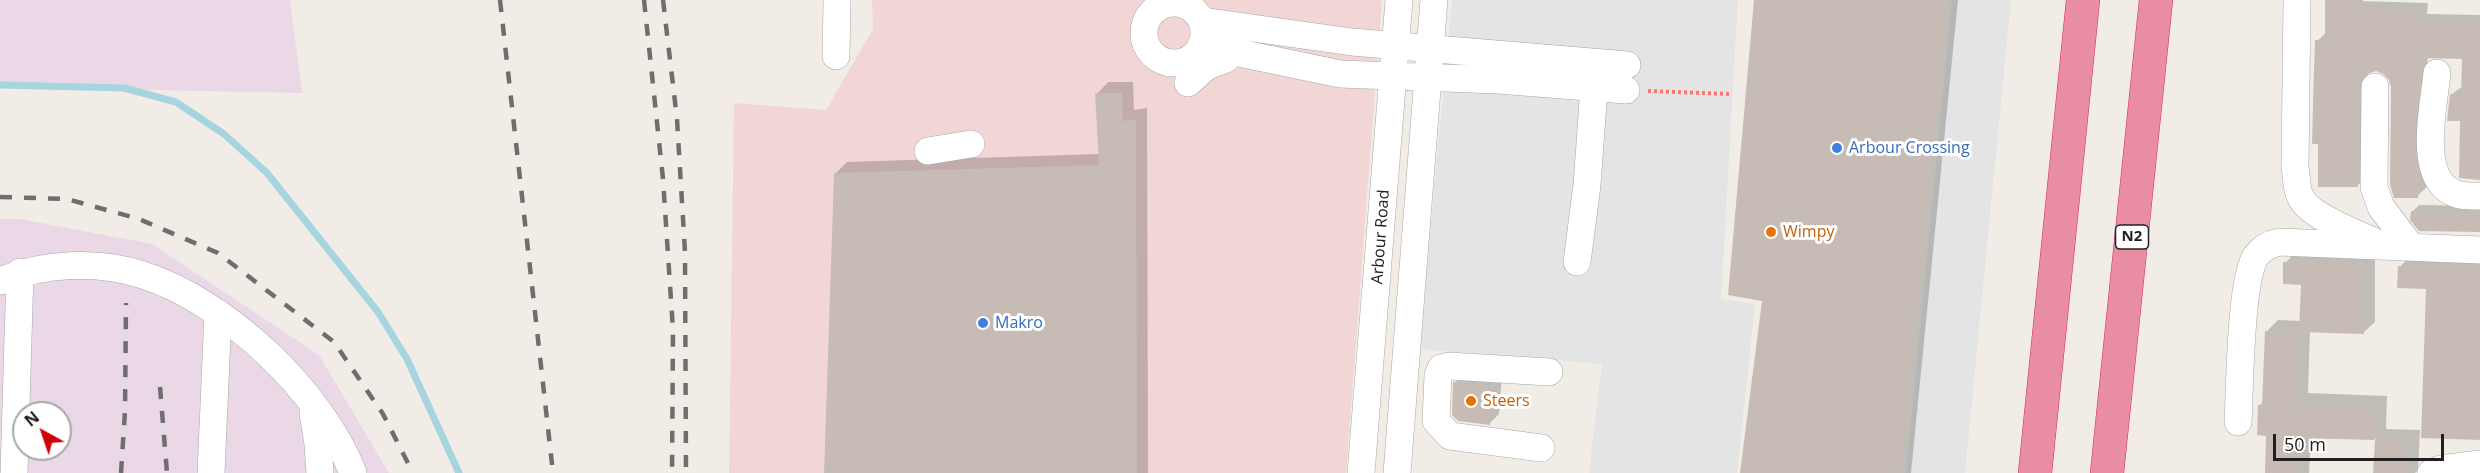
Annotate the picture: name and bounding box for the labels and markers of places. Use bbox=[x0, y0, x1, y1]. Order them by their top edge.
place label: Arbour Crossing bbox=[1849, 138, 1970, 158]
marker: Arbour Crossing bbox=[1830, 141, 1844, 155]
place label: Wimpy bbox=[1783, 222, 1834, 242]
marker: Wimpy bbox=[1764, 225, 1778, 239]
place label: Makro bbox=[995, 313, 1043, 333]
marker: Makro bbox=[976, 316, 990, 330]
place label: Steers bbox=[1483, 391, 1530, 411]
marker: Steers bbox=[1464, 394, 1478, 408]

